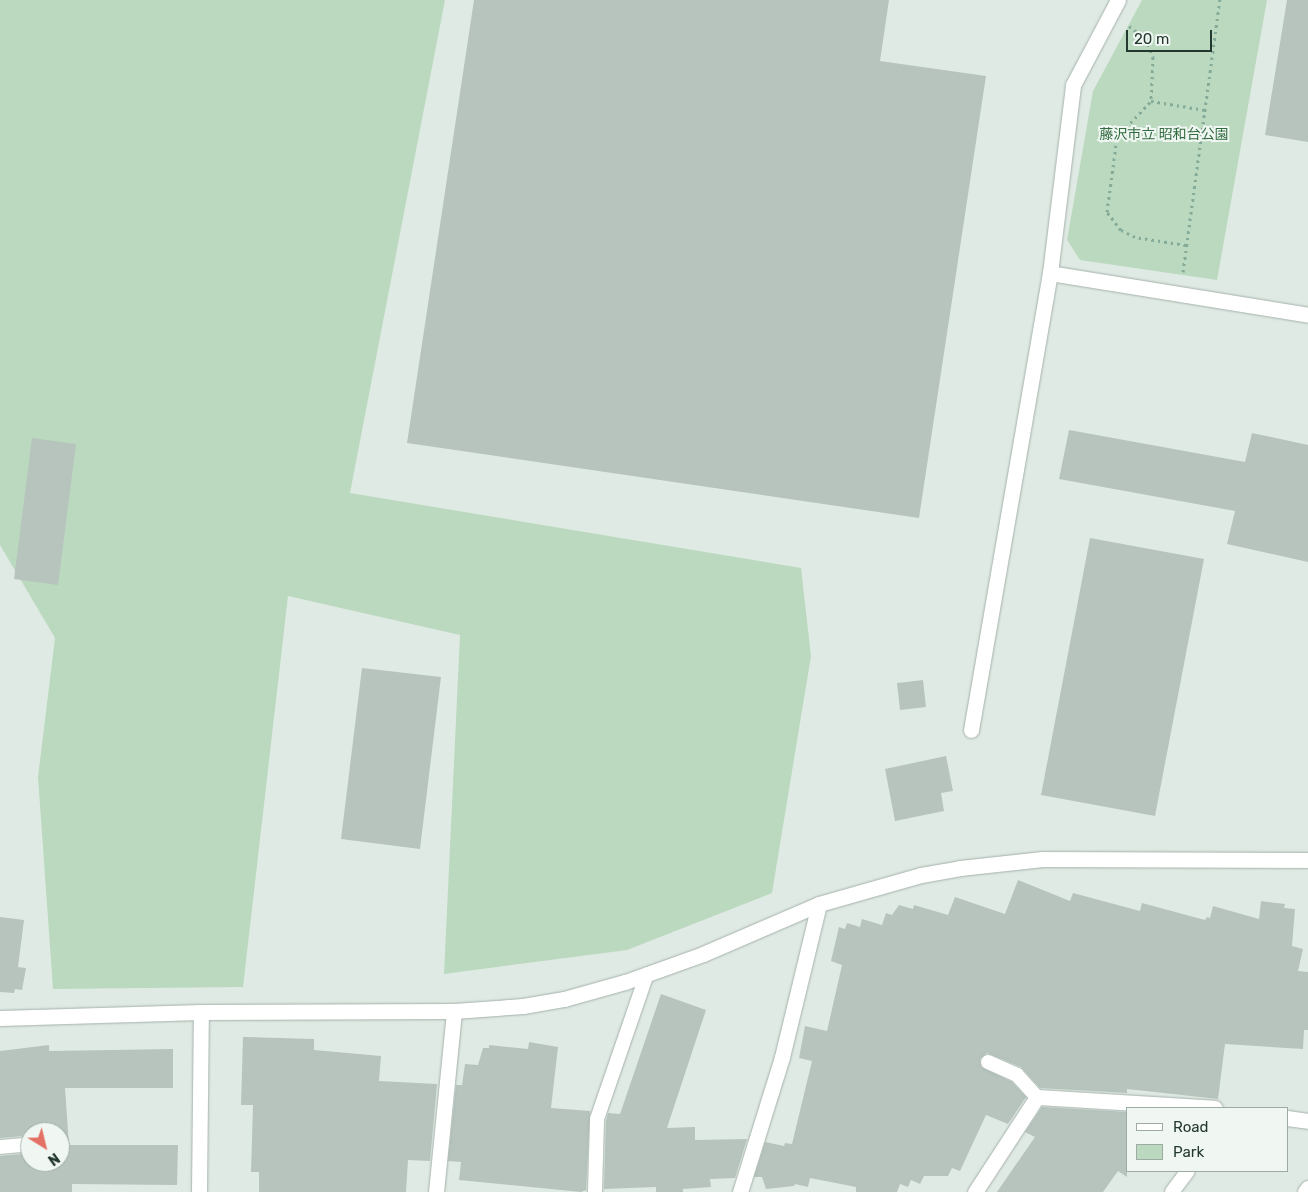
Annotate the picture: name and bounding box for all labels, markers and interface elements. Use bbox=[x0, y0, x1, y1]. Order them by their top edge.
scale bar bbox=[1128, 20, 1214, 52]
text: 20 m bbox=[1134, 30, 1169, 48]
park label: 藤沢市立 昭和台公園 bbox=[1099, 127, 1229, 143]
legend bbox=[1126, 1107, 1288, 1172]
text: Road bbox=[1173, 1118, 1209, 1136]
north arrow bbox=[20, 1122, 70, 1172]
text: Park bbox=[1173, 1143, 1204, 1161]
text: N bbox=[44, 1149, 63, 1169]

